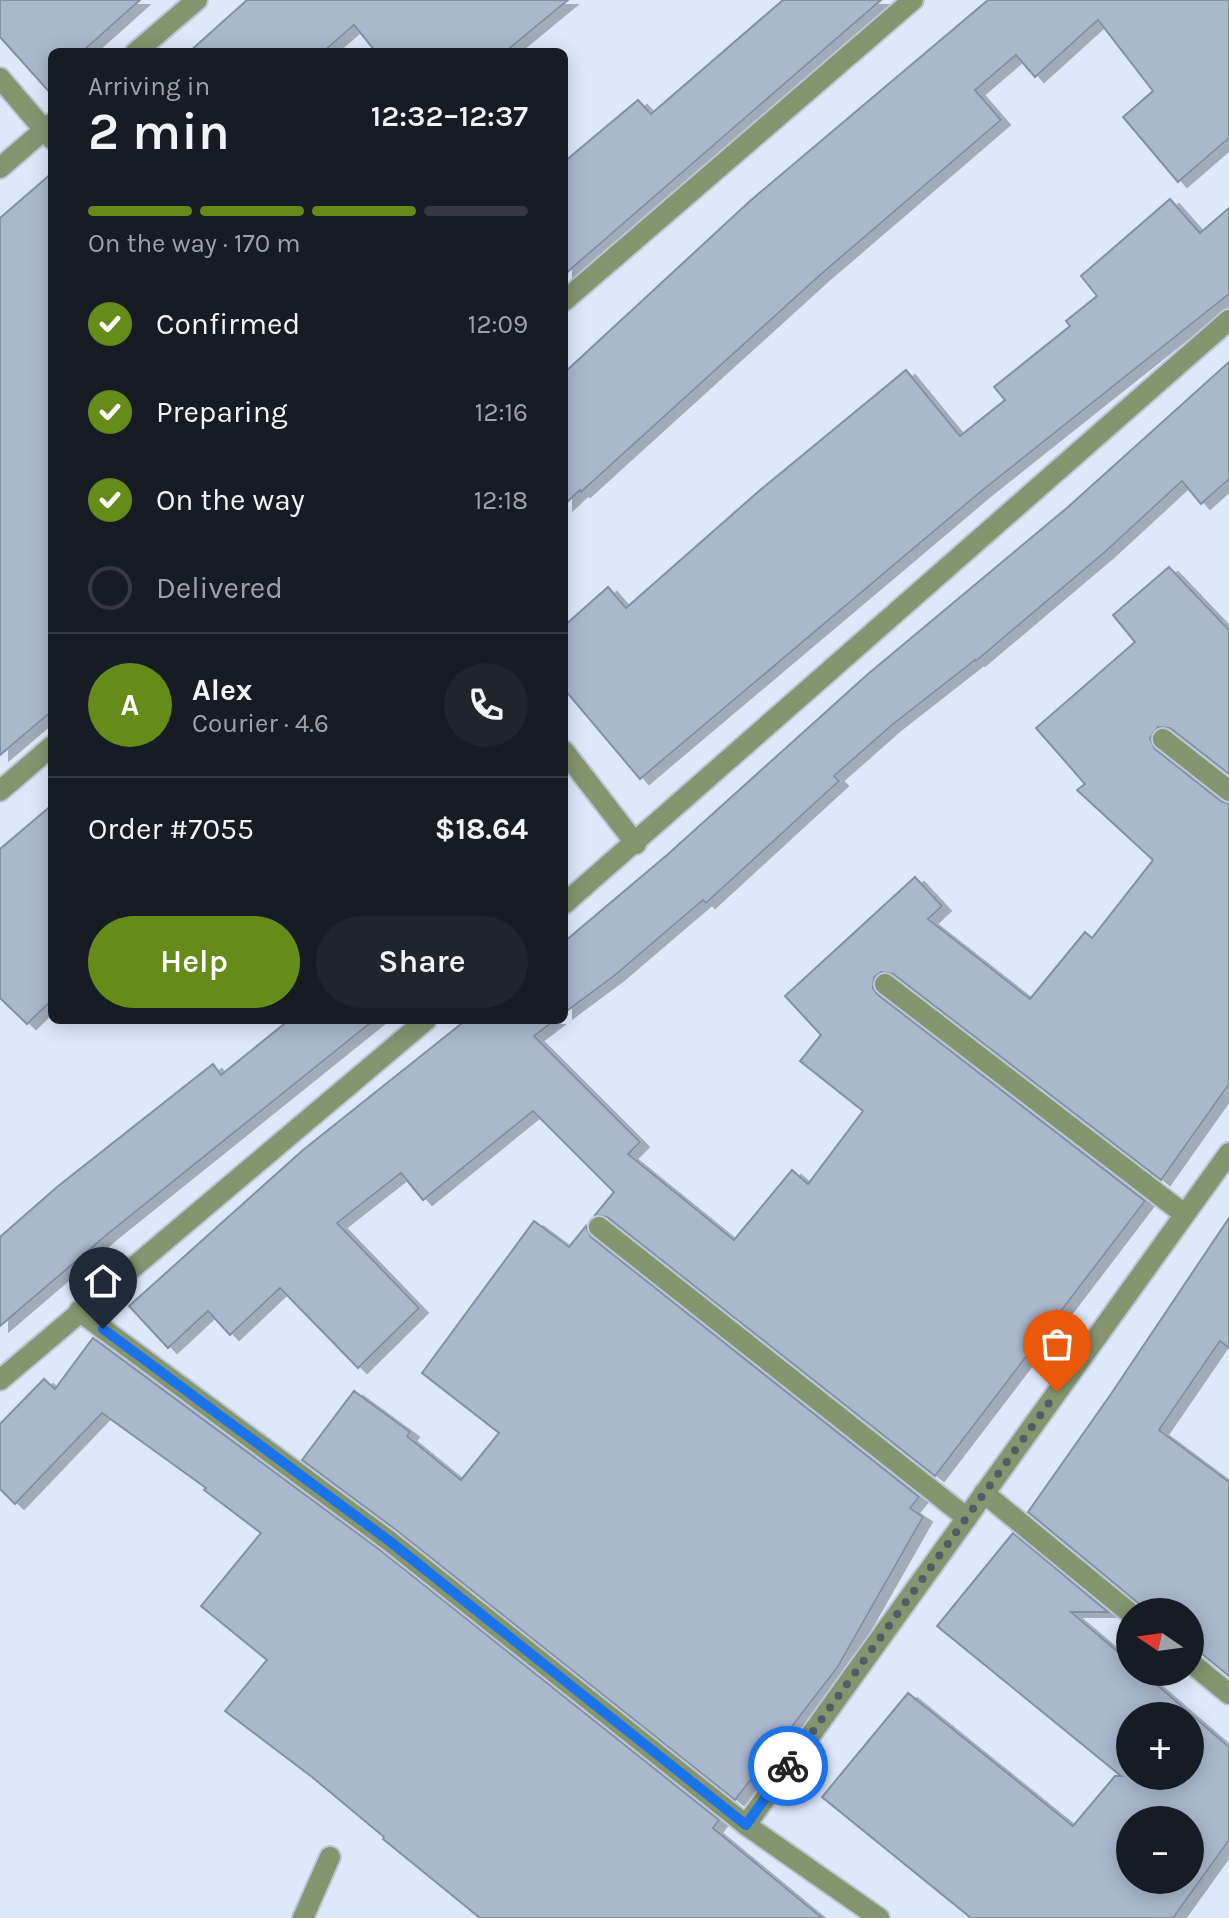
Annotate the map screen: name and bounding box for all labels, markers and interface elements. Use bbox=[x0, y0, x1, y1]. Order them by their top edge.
text: Arriving in bbox=[88, 71, 210, 102]
text: 12:32–12:37 bbox=[371, 98, 528, 134]
text: 2 min bbox=[88, 101, 230, 162]
text: On the way · 170 m bbox=[88, 228, 301, 259]
icon: check bbox=[88, 302, 132, 346]
text: Confirmed bbox=[156, 306, 300, 342]
text: 12:09 bbox=[468, 309, 528, 340]
icon: check bbox=[88, 390, 132, 434]
text: Preparing bbox=[156, 394, 288, 430]
text: 12:16 bbox=[475, 397, 528, 428]
icon: check bbox=[88, 478, 132, 522]
text: On the way bbox=[156, 482, 305, 518]
text: 12:18 bbox=[474, 485, 528, 516]
text: Delivered bbox=[156, 570, 283, 606]
button: phone bbox=[444, 663, 528, 747]
text: Alex bbox=[192, 672, 252, 708]
text: A bbox=[121, 687, 139, 723]
text: Courier · 4.6 bbox=[192, 708, 329, 739]
text: Order #7055 bbox=[88, 811, 254, 847]
text: $18.64 bbox=[435, 811, 528, 847]
button: Help bbox=[88, 916, 300, 1008]
button: Share bbox=[316, 916, 528, 1008]
pin bbox=[69, 1247, 137, 1329]
icon: home bbox=[81, 1259, 125, 1303]
pin bbox=[1023, 1310, 1091, 1392]
icon: bag bbox=[1035, 1322, 1079, 1366]
north arrow bbox=[1116, 1598, 1204, 1686]
map controls bbox=[1116, 1598, 1204, 1894]
button: + bbox=[1116, 1702, 1204, 1790]
courier bbox=[748, 1726, 828, 1806]
icon: bike bbox=[766, 1744, 810, 1788]
button: − bbox=[1116, 1806, 1204, 1894]

